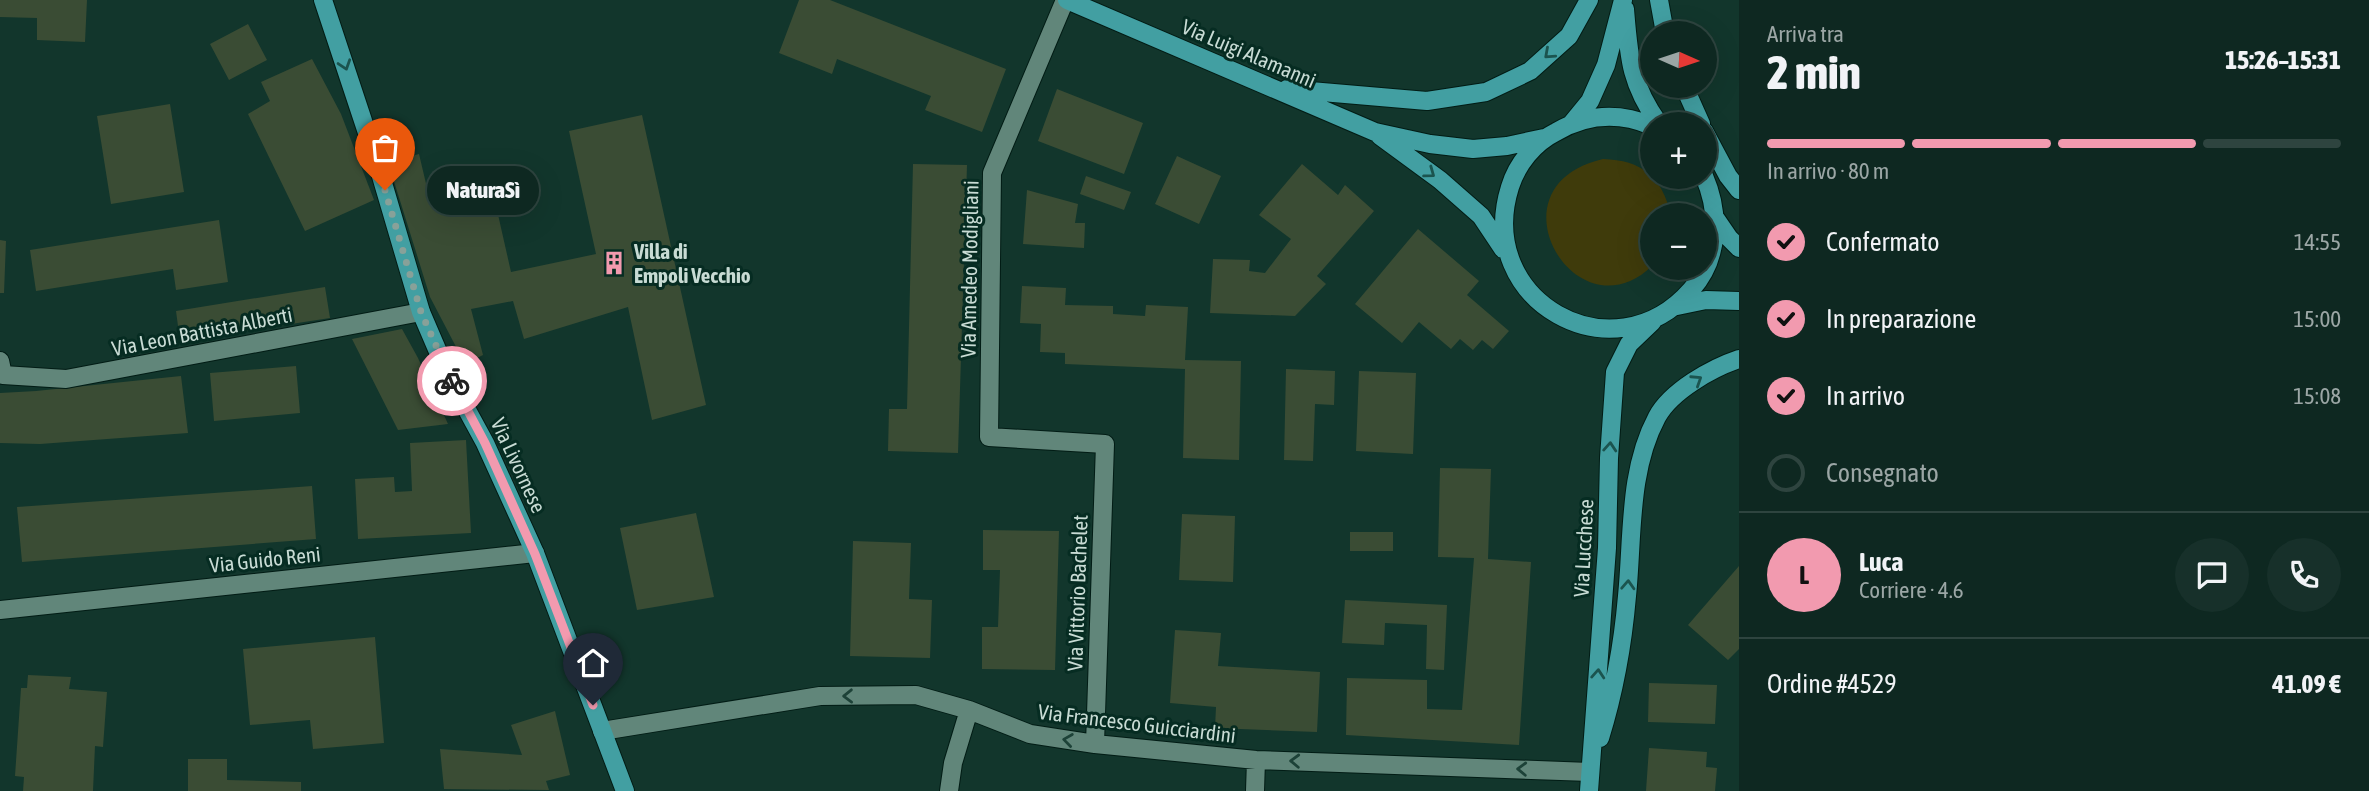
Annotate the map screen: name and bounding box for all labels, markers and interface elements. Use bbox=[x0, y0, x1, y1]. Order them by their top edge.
street label: Via Luigi Alamanni bbox=[1178, 14, 1320, 92]
north arrow bbox=[1640, 21, 1717, 98]
map controls bbox=[1640, 21, 1717, 280]
text: Arriva tra bbox=[1767, 21, 1844, 47]
text: 15:26–15:31 bbox=[2225, 45, 2341, 75]
one-way arrow bbox=[1544, 46, 1557, 58]
text: 2 min bbox=[1767, 46, 1861, 99]
one-way arrow bbox=[337, 58, 351, 70]
button: + bbox=[1640, 112, 1717, 189]
pin bbox=[355, 118, 415, 190]
icon: bag bbox=[366, 129, 404, 167]
text: In arrivo · 80 m bbox=[1767, 158, 1889, 184]
one-way arrow bbox=[1422, 164, 1435, 177]
callout: NaturaSì bbox=[427, 166, 539, 214]
text: NaturaSì bbox=[446, 177, 520, 203]
street label: Via Amedeo Modigliani bbox=[955, 180, 983, 358]
button: − bbox=[1640, 203, 1717, 280]
icon: check bbox=[1767, 223, 1805, 261]
text: Confermato bbox=[1826, 227, 1939, 257]
text: 14:55 bbox=[2294, 229, 2341, 255]
place label: Villa di Empoli Vecchio bbox=[633, 239, 751, 287]
building icon: Villa di Empoli Vecchio bbox=[600, 249, 628, 277]
icon: check bbox=[1767, 300, 1805, 338]
street label: Via Leon Battista Alberti bbox=[110, 302, 294, 360]
text: In preparazione bbox=[1826, 304, 1976, 334]
text: 15:00 bbox=[2293, 306, 2341, 332]
courier bbox=[417, 346, 487, 416]
icon: bike bbox=[433, 362, 471, 400]
one-way arrow bbox=[1690, 375, 1703, 388]
icon: check bbox=[1767, 377, 1805, 415]
text: In arrivo bbox=[1826, 381, 1905, 411]
text: 15:08 bbox=[2293, 383, 2341, 409]
street label: Via Livornese bbox=[487, 414, 551, 516]
one-way arrow bbox=[1602, 441, 1617, 452]
text: Consegnato bbox=[1826, 458, 1939, 488]
street label: Via Lucchese bbox=[1568, 498, 1598, 598]
street label: Via Vittorio Bachelet bbox=[1062, 514, 1092, 672]
button: chat bbox=[2175, 538, 2249, 612]
button: phone bbox=[2267, 538, 2341, 612]
street label: Via Guido Reni bbox=[208, 541, 322, 577]
text: Luca bbox=[1859, 547, 1903, 577]
text: L bbox=[1799, 560, 1809, 590]
text: Corriere · 4.6 bbox=[1859, 577, 1964, 603]
one-way arrow bbox=[1620, 580, 1635, 591]
pin bbox=[563, 633, 623, 705]
icon: home bbox=[574, 644, 612, 682]
one-way arrow bbox=[1590, 668, 1605, 679]
text: Ordine #4529 bbox=[1767, 669, 1896, 699]
text: 41.09 € bbox=[2272, 669, 2341, 699]
one-way arrow bbox=[842, 688, 853, 704]
street label: Via Francesco Guicciardini bbox=[1037, 699, 1237, 747]
one-way arrow bbox=[1063, 733, 1074, 748]
one-way arrow bbox=[1289, 754, 1300, 769]
one-way arrow bbox=[1516, 762, 1527, 777]

